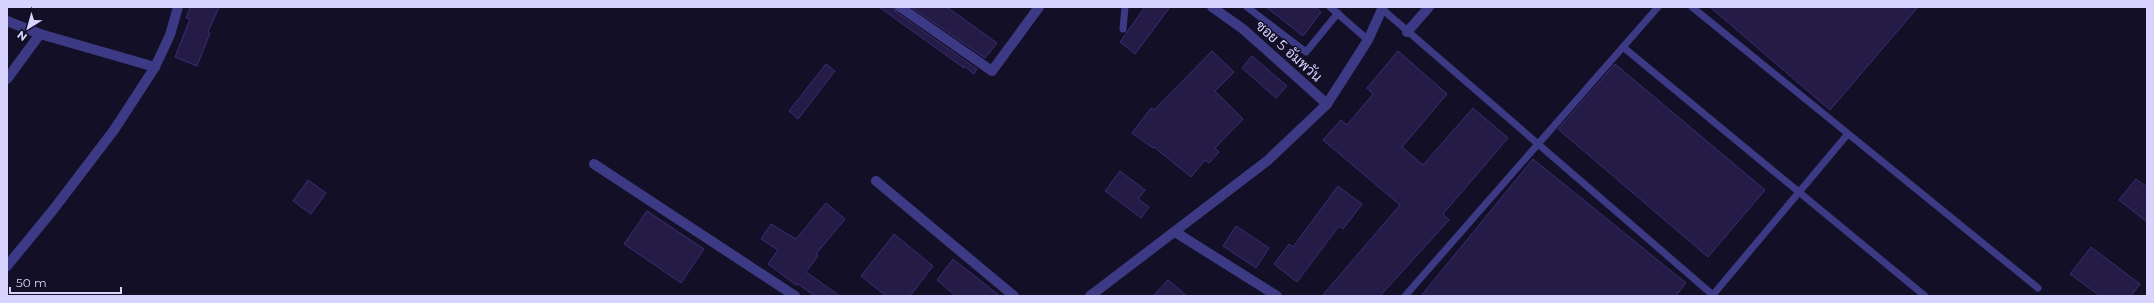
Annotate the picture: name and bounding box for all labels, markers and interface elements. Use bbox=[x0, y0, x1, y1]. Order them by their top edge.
north arrow bbox=[8, 8, 48, 48]
street label: ซอย 5 อัมพวัน bbox=[1252, 17, 1326, 86]
text: N bbox=[14, 28, 30, 44]
scale bar bbox=[10, 269, 121, 295]
text: 50 m bbox=[16, 275, 47, 290]

